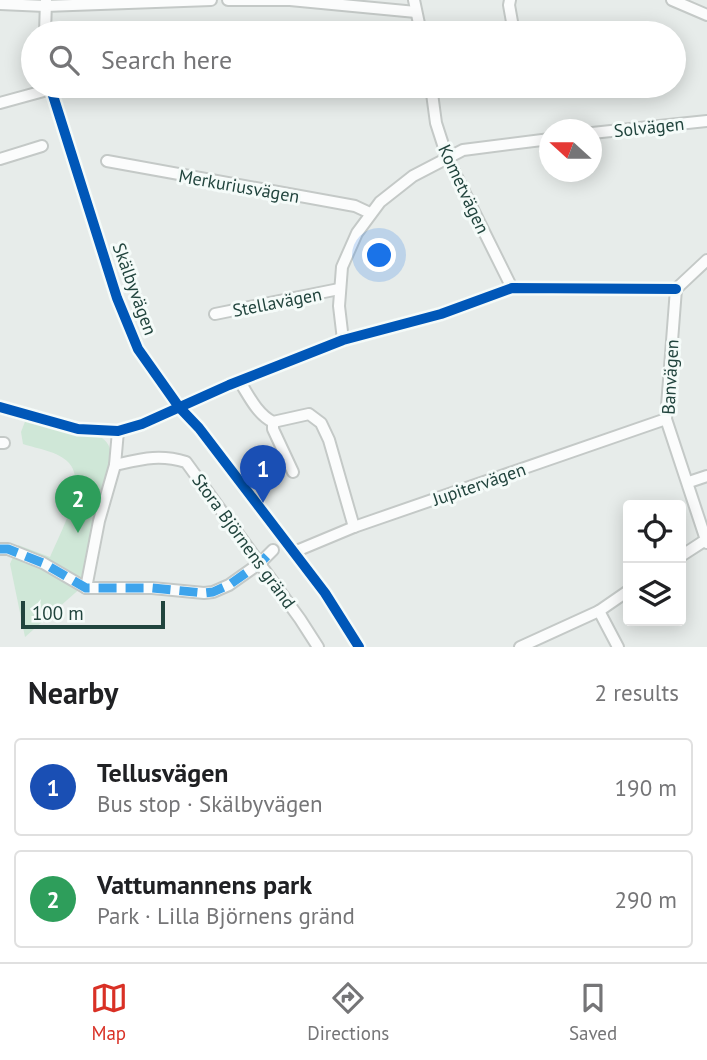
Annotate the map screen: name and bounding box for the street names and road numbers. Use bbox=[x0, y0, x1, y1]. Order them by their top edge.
street label: Solvägen bbox=[613, 112, 685, 142]
street label: Kometvägen bbox=[433, 141, 495, 237]
street label: Merkuriusvägen bbox=[177, 164, 301, 208]
street label: Skälbyvägen bbox=[108, 240, 162, 338]
street label: Stellavägen bbox=[230, 282, 324, 322]
street label: Banvägen bbox=[657, 339, 683, 415]
street label: Jupitervägen bbox=[428, 457, 529, 511]
street label: Stora Björnens gränd bbox=[187, 469, 301, 613]

